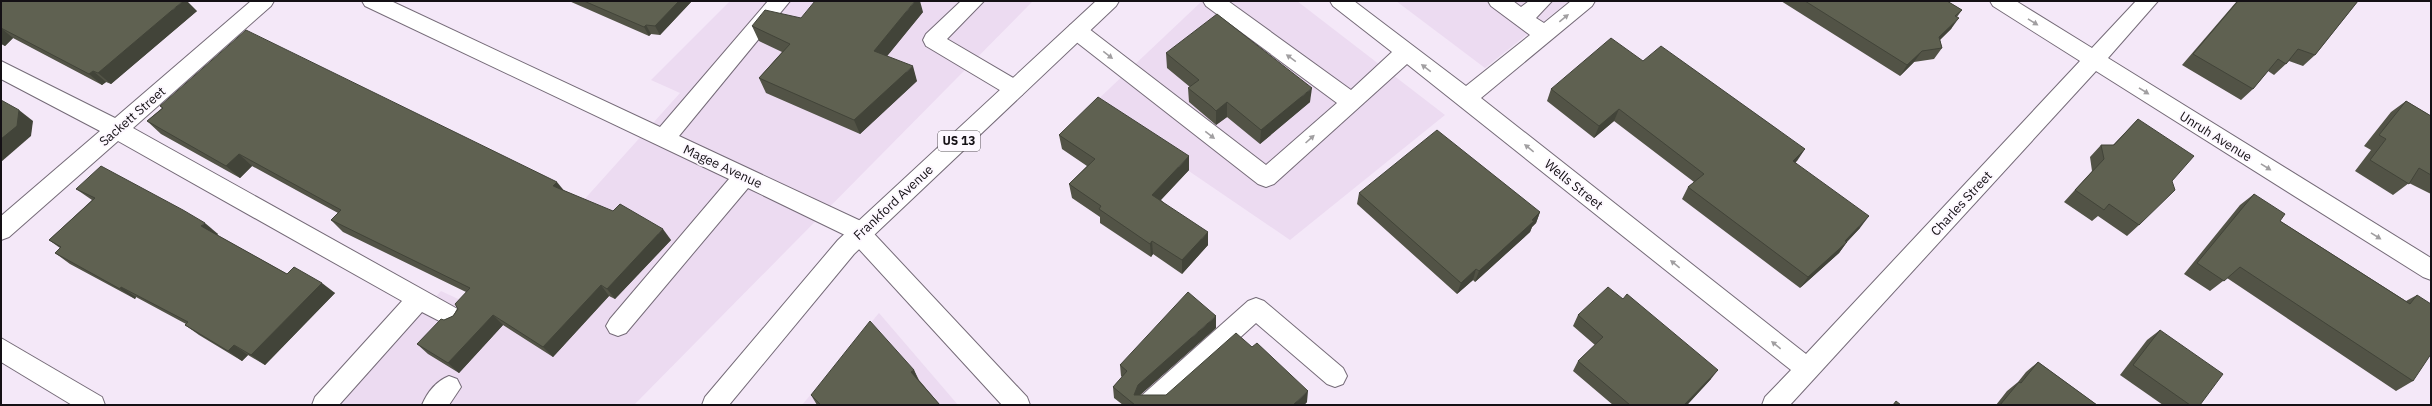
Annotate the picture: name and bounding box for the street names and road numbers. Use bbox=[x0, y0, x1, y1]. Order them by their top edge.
street label: Sackett Street bbox=[96, 83, 169, 150]
street label: Unruh Avenue bbox=[2176, 107, 2255, 165]
road number: US 13 bbox=[938, 131, 980, 151]
street label: Magee Avenue bbox=[681, 141, 765, 192]
street label: Wells Street bbox=[1541, 156, 1606, 213]
street label: Frankford Avenue bbox=[850, 161, 937, 244]
street label: Charles Street bbox=[1927, 167, 1996, 239]

